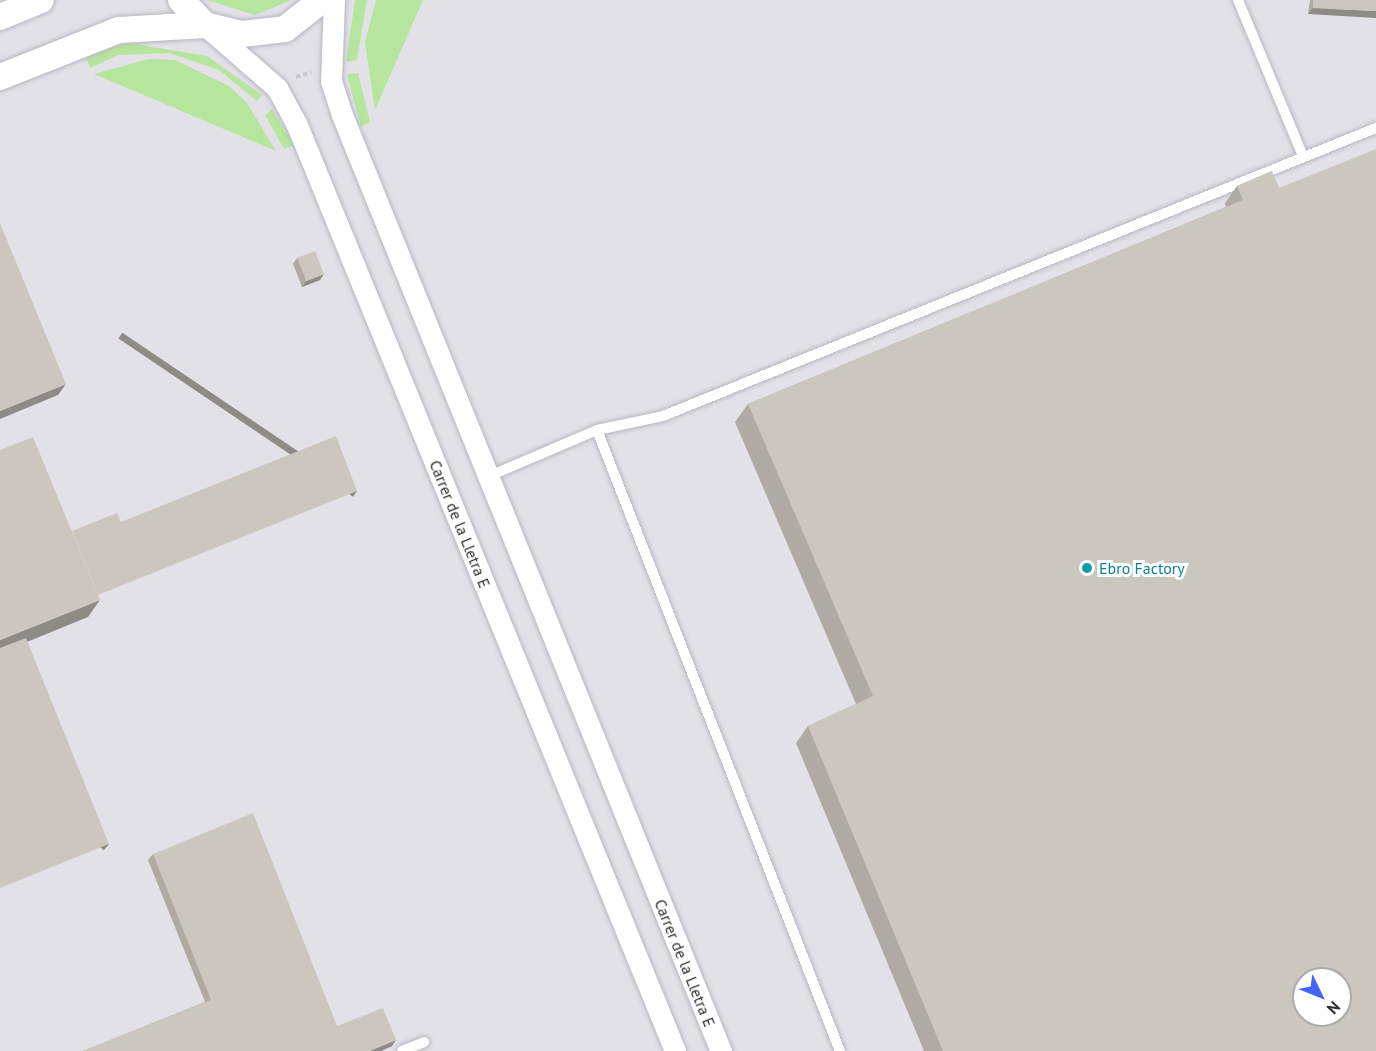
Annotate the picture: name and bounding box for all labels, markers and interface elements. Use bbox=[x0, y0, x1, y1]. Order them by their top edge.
street label: Carrer de la Lletra E bbox=[426, 457, 494, 591]
place label: Ebro Factory bbox=[1099, 558, 1185, 578]
marker: Ebro Factory bbox=[1080, 561, 1094, 575]
street label: Carrer de la Lletra E bbox=[651, 896, 719, 1030]
north arrow bbox=[1292, 967, 1352, 1027]
text: N bbox=[1323, 997, 1345, 1019]

